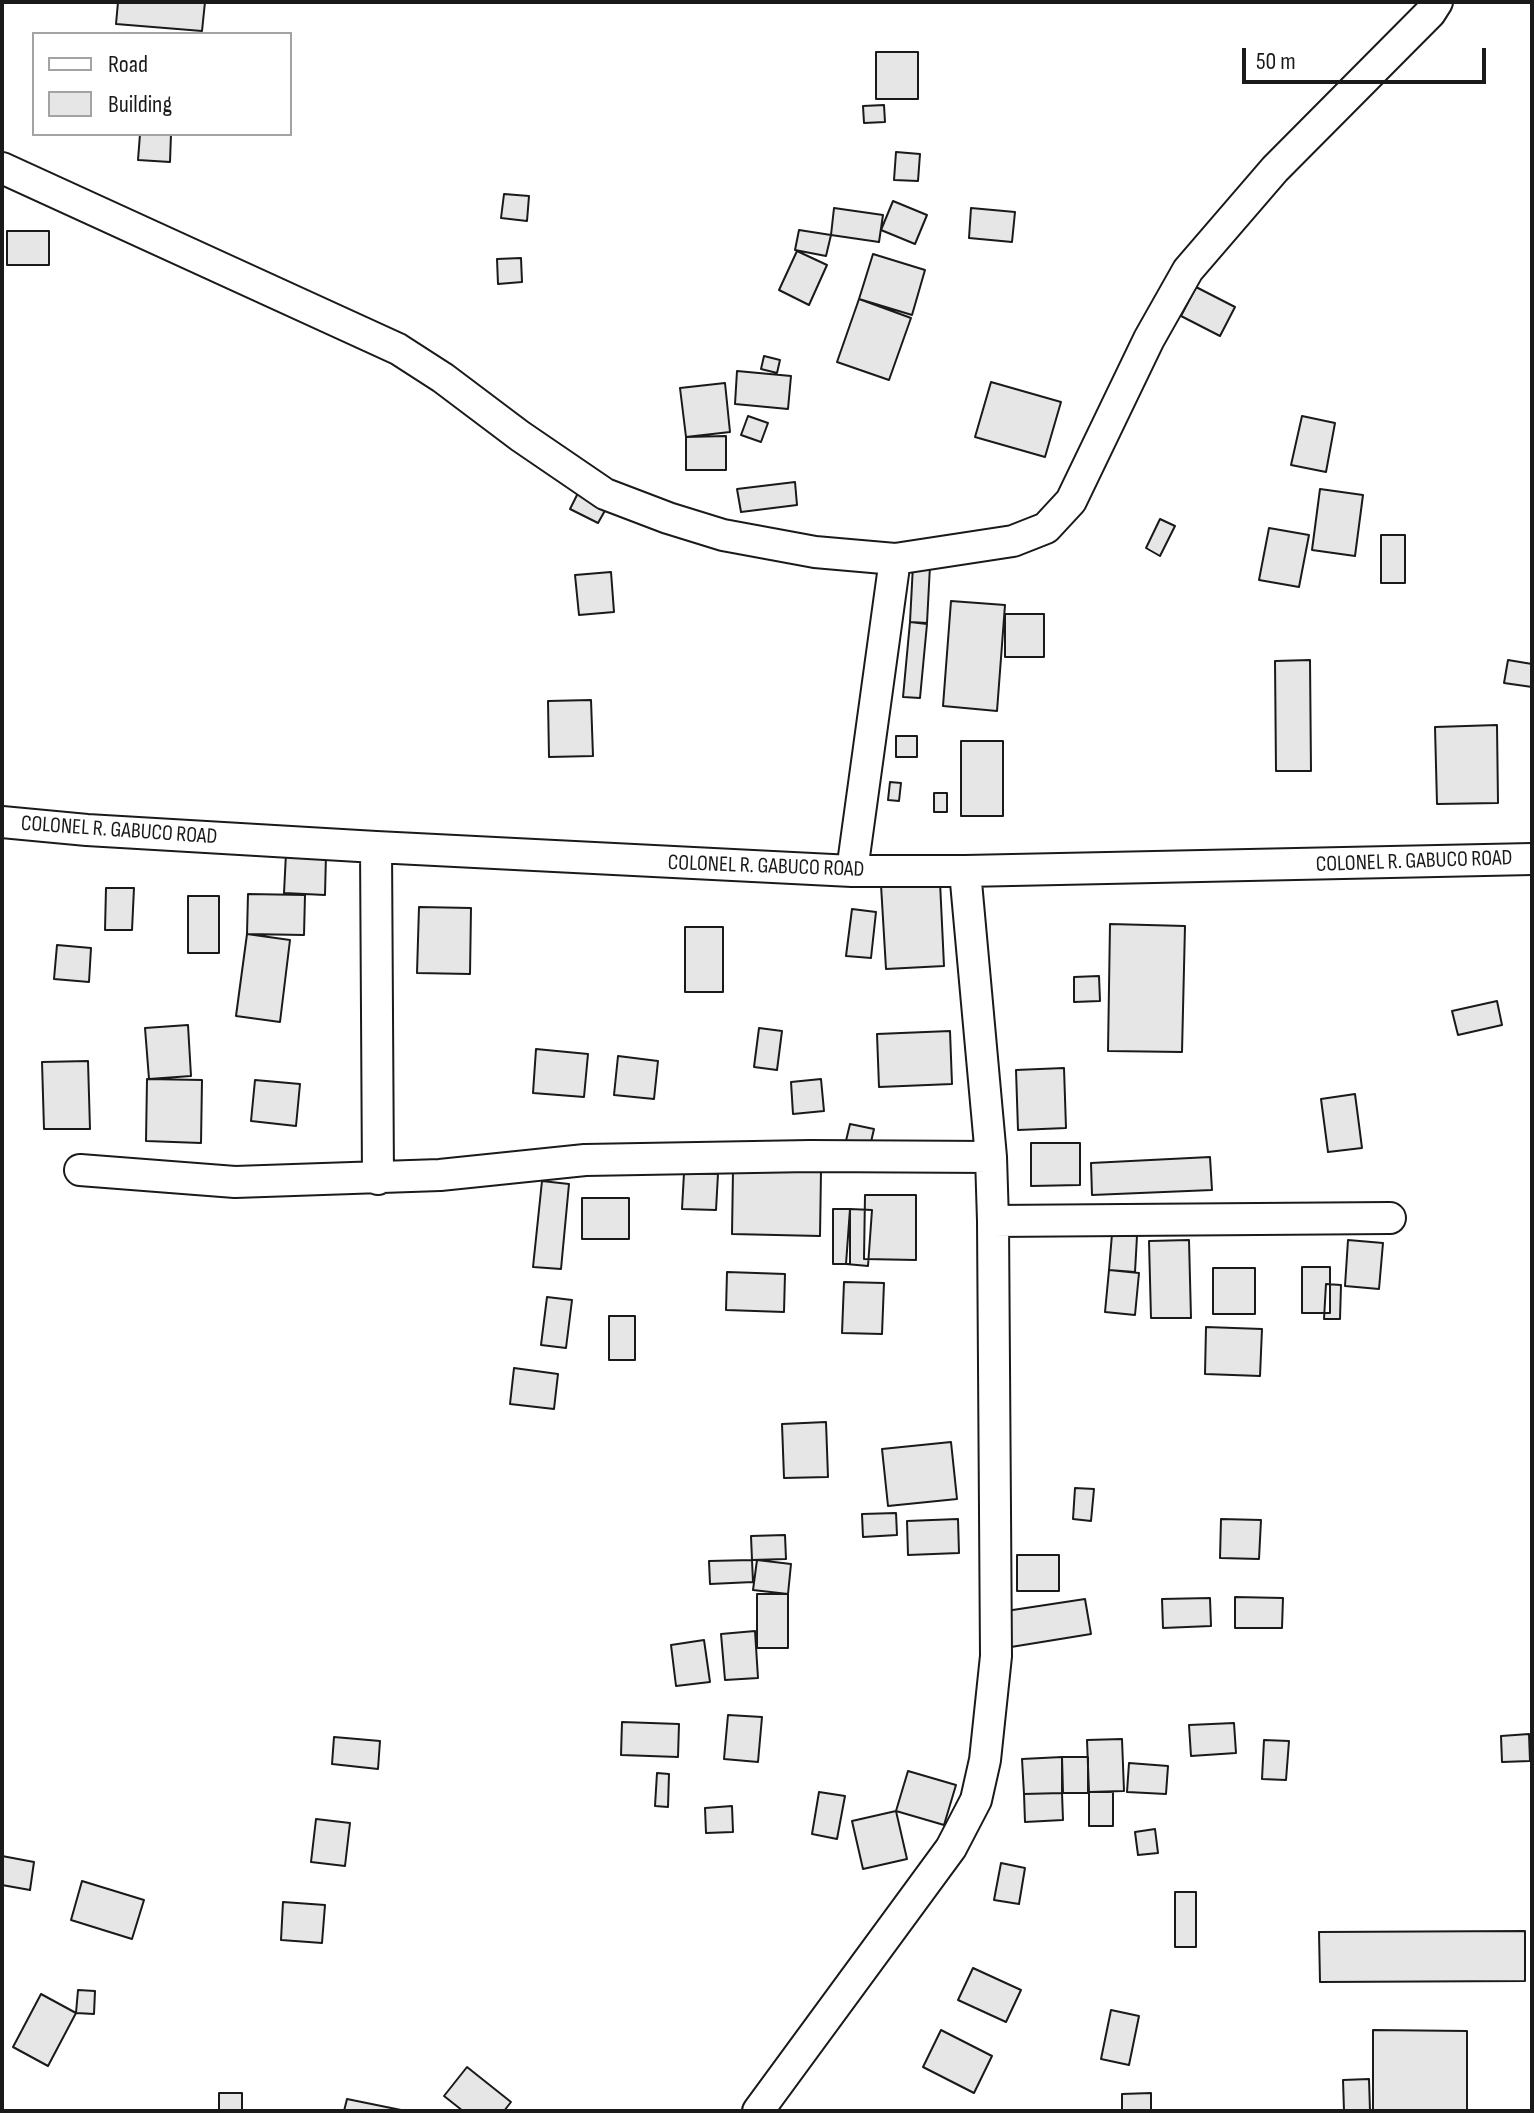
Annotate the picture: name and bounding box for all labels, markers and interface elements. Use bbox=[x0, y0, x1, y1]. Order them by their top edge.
legend bbox=[32, 32, 292, 136]
scale bar bbox=[1246, 32, 1490, 82]
text: 50 m bbox=[1256, 47, 1296, 76]
text: Road bbox=[108, 50, 148, 79]
text: Building bbox=[108, 90, 172, 119]
street label: COLONEL R. GABUCO ROAD bbox=[20, 811, 218, 851]
street label: COLONEL R. GABUCO ROAD bbox=[1315, 845, 1513, 879]
street label: COLONEL R. GABUCO ROAD bbox=[667, 850, 865, 884]

